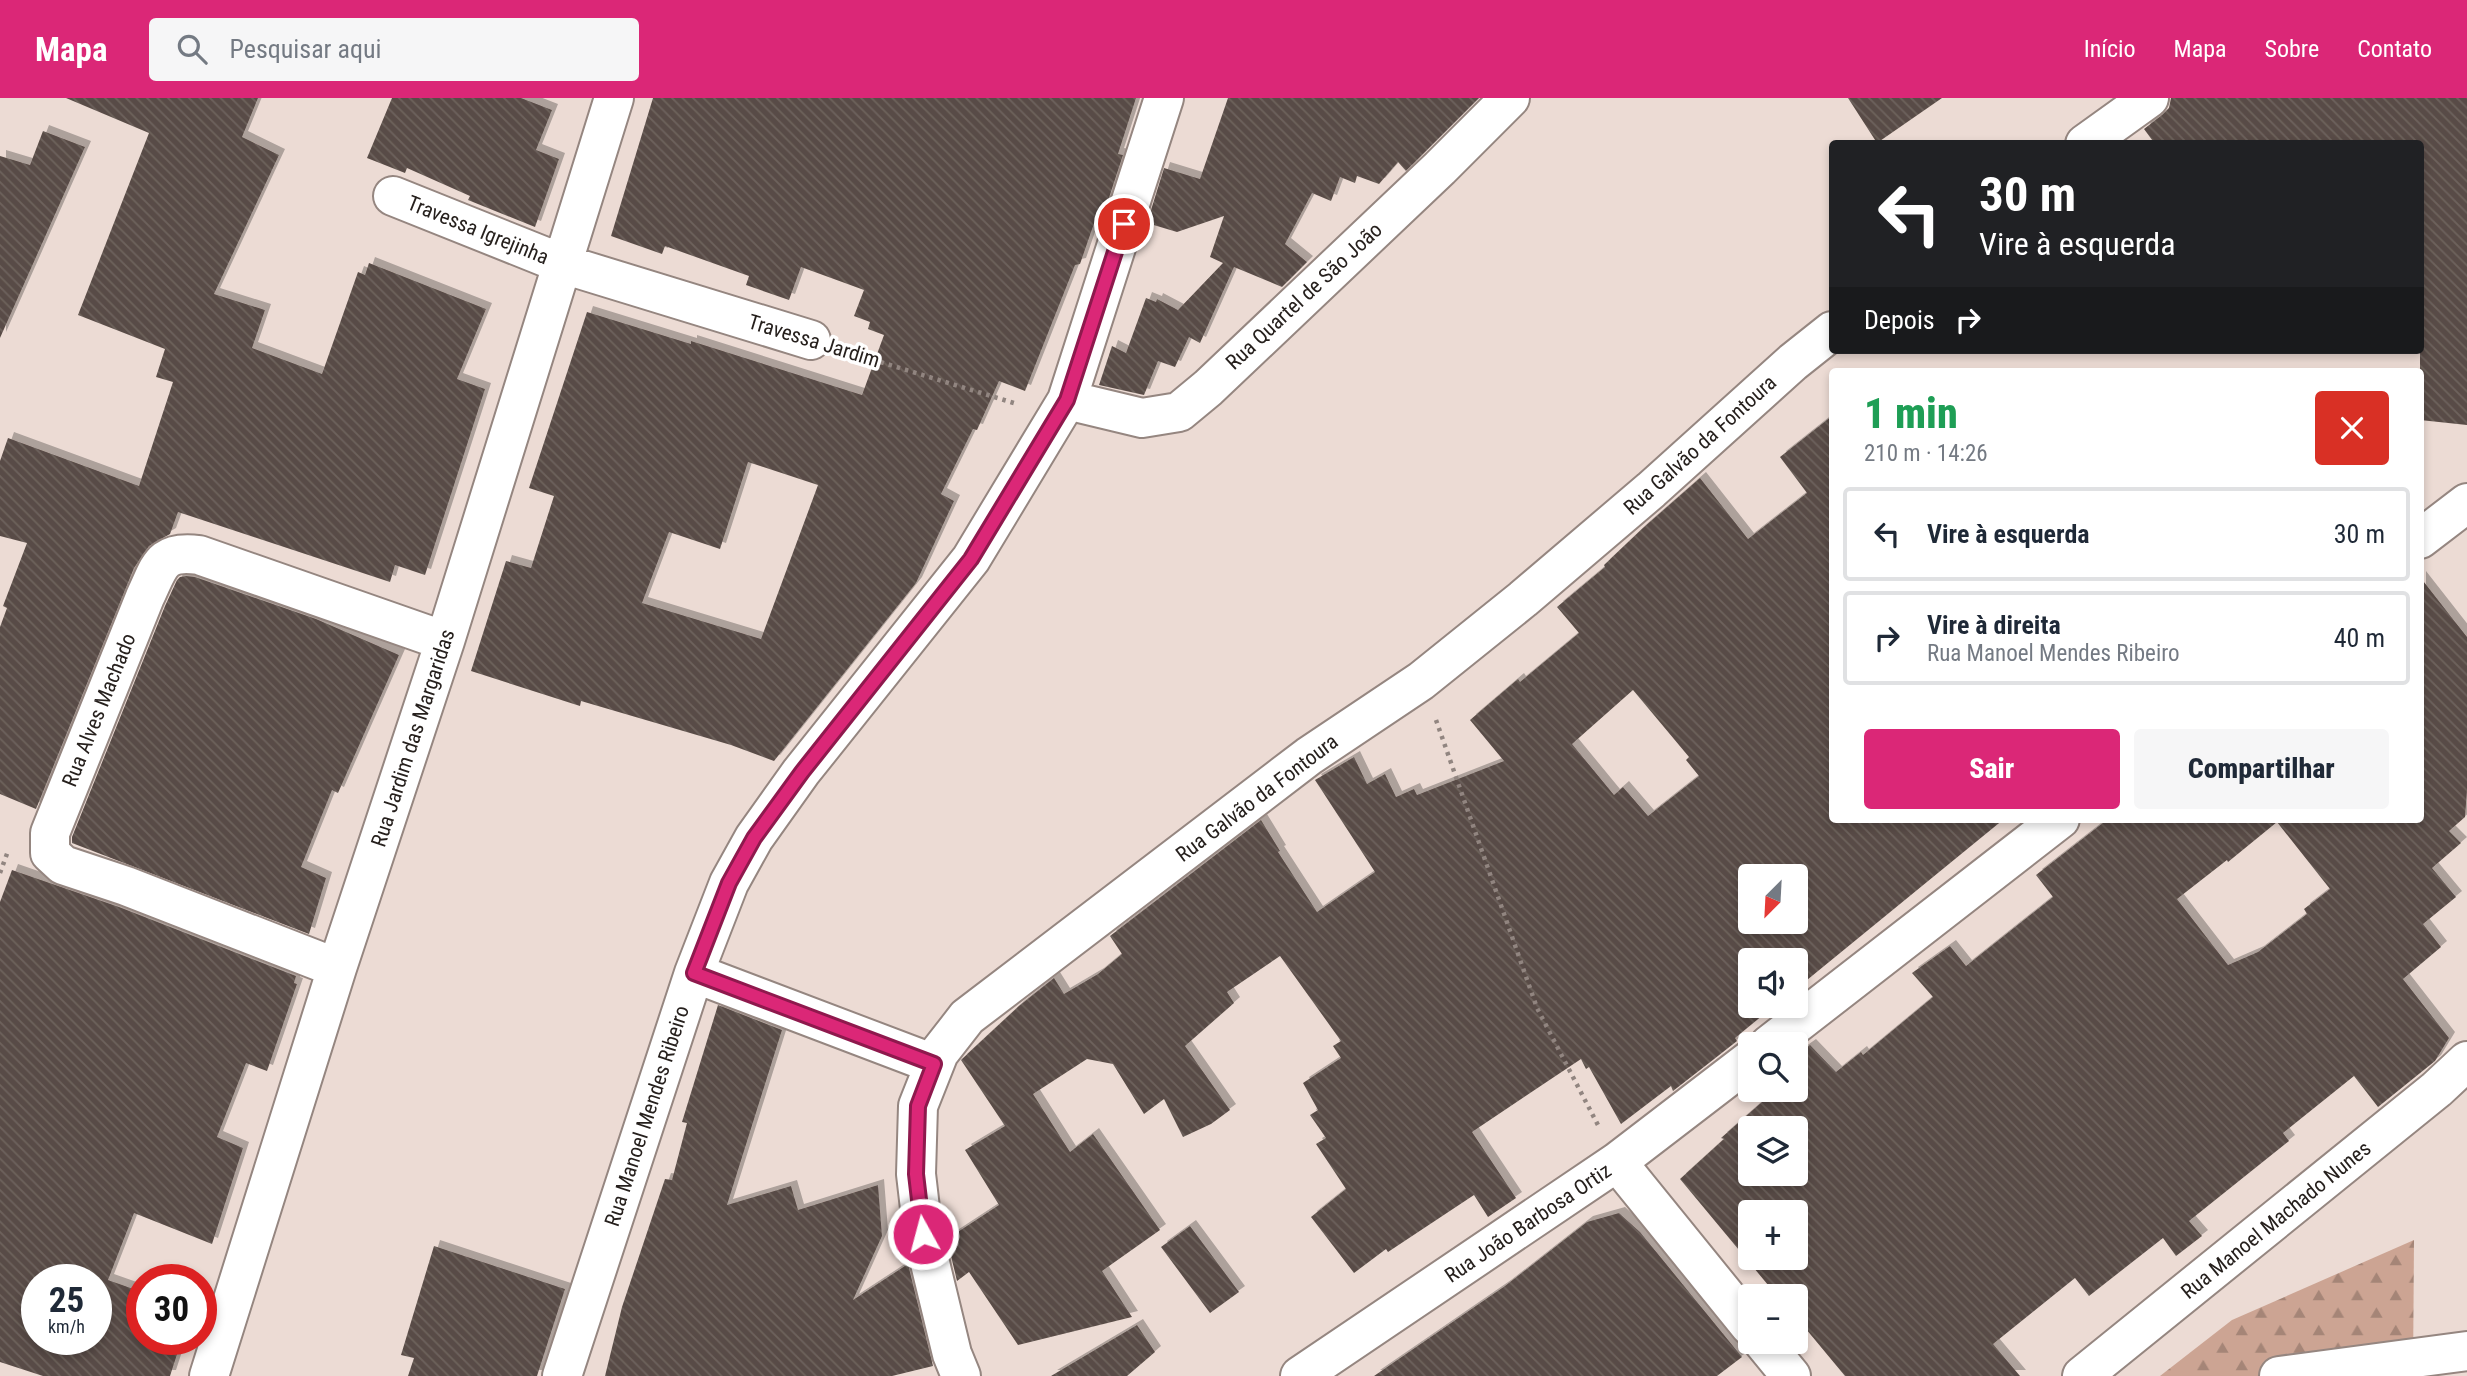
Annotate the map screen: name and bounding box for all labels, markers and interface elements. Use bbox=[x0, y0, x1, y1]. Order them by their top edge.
search box bbox=[149, 18, 639, 81]
text: Mapa bbox=[35, 30, 107, 69]
icon: search bbox=[173, 30, 211, 68]
text: Pesquisar aqui bbox=[229, 34, 382, 64]
text: Início bbox=[2084, 35, 2136, 63]
text: Mapa bbox=[2174, 35, 2227, 63]
text: Sobre bbox=[2265, 35, 2319, 63]
text: Contato bbox=[2357, 35, 2432, 63]
text: 30 m bbox=[1979, 166, 2076, 223]
icon: left bbox=[1864, 168, 1955, 259]
street label: Travessa Igrejinha bbox=[404, 191, 552, 269]
pin bbox=[1094, 194, 1154, 254]
icon: arrive bbox=[1105, 205, 1143, 243]
street label: Rua Quartel de São João bbox=[1221, 218, 1387, 374]
text: Vire à esquerda bbox=[1979, 225, 2175, 263]
icon: right bbox=[1949, 301, 1987, 339]
text: Depois bbox=[1864, 305, 1935, 335]
street label: Travessa Jardim bbox=[745, 310, 883, 372]
street label: Rua Galvão da Fontoura bbox=[1619, 370, 1781, 520]
text: 1 min bbox=[1864, 389, 1958, 438]
button: close bbox=[2315, 391, 2389, 465]
text: 210 m · 14:26 bbox=[1864, 440, 1988, 467]
icon: left bbox=[1868, 515, 1906, 553]
text: Vire à esquerda bbox=[1927, 519, 2090, 549]
text: 30 m bbox=[2334, 519, 2385, 549]
text: Vire à direita bbox=[1927, 610, 2061, 640]
icon: right bbox=[1868, 619, 1906, 657]
text: 40 m bbox=[2334, 623, 2385, 653]
street label: Rua Jardim das Margaridas bbox=[366, 626, 460, 850]
street label: Rua Alves Machado bbox=[57, 630, 141, 790]
text: Rua Manoel Mendes Ribeiro bbox=[1927, 640, 2180, 667]
street label: Rua Galvão da Fontoura bbox=[1171, 729, 1343, 867]
button: Sair bbox=[1864, 729, 2120, 809]
button: Compartilhar bbox=[2134, 729, 2389, 809]
north arrow bbox=[1738, 864, 1808, 934]
map controls bbox=[1738, 864, 1808, 1354]
button: sound bbox=[1738, 948, 1808, 1018]
street label: Rua Manoel Mendes Ribeiro bbox=[600, 1003, 694, 1229]
button: search bbox=[1738, 1032, 1808, 1102]
button: layers bbox=[1738, 1116, 1808, 1186]
street label: Rua Manoel Machado Nunes bbox=[2176, 1136, 2376, 1304]
street label: Rua João Barbosa Ortiz bbox=[1440, 1158, 1616, 1288]
position arrow bbox=[886, 1197, 960, 1271]
button: + bbox=[1738, 1200, 1808, 1270]
speed limit sign: 30 bbox=[126, 1264, 217, 1355]
text: 25 bbox=[49, 1280, 84, 1321]
button: − bbox=[1738, 1284, 1808, 1354]
text: km/h bbox=[48, 1316, 85, 1337]

